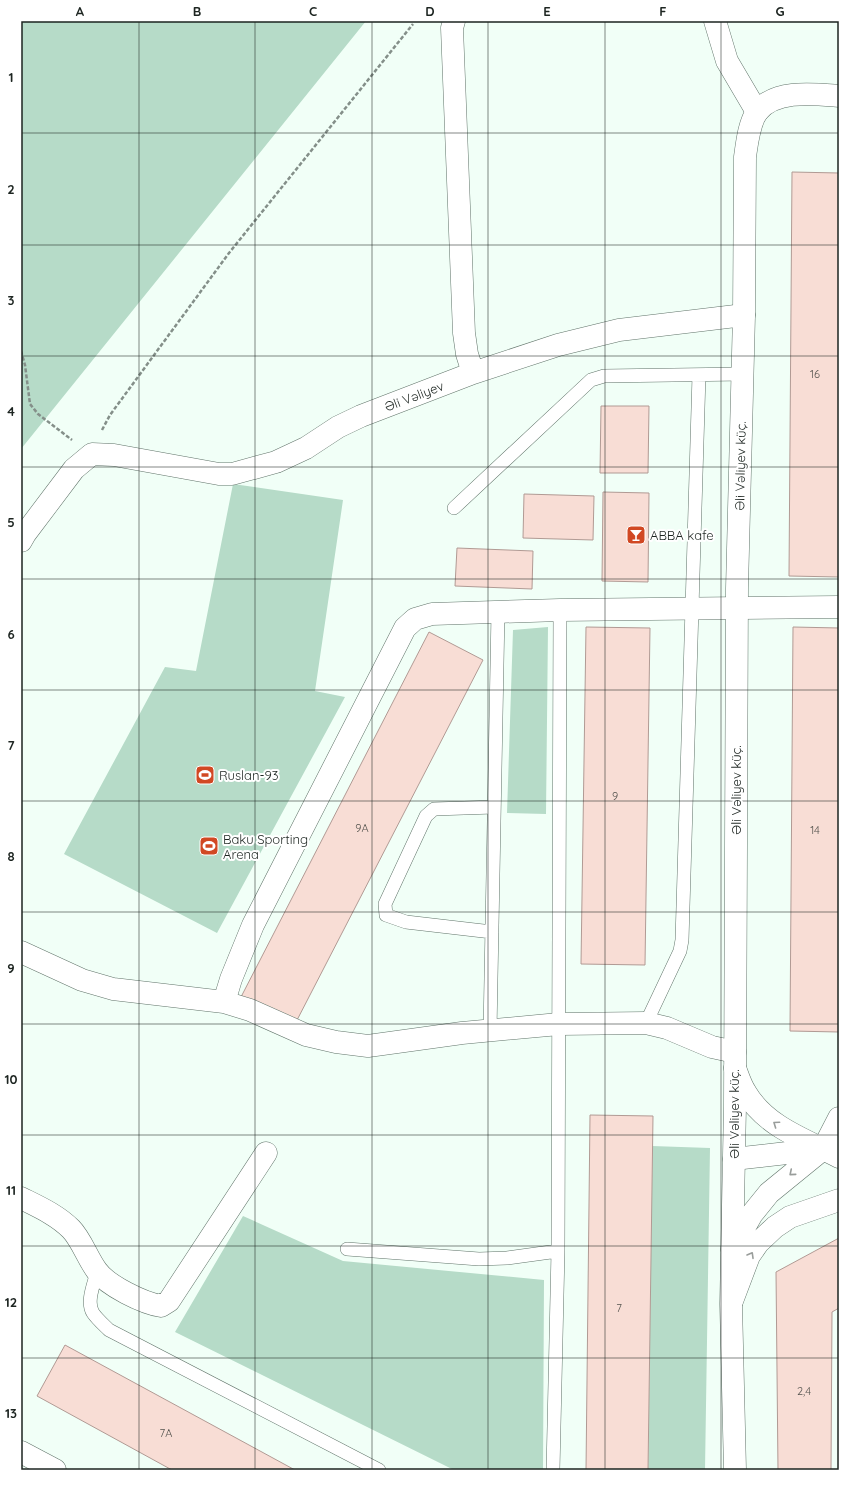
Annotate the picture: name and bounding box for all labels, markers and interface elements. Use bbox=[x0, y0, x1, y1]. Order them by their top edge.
text: A bbox=[76, 3, 85, 19]
text: B bbox=[193, 3, 201, 19]
text: C bbox=[309, 3, 317, 19]
text: D bbox=[425, 3, 435, 19]
text: E bbox=[543, 3, 551, 19]
text: F bbox=[659, 3, 667, 19]
text: G bbox=[775, 3, 785, 19]
text: 1 bbox=[8, 69, 14, 85]
text: 2 bbox=[7, 181, 15, 197]
text: 3 bbox=[8, 292, 15, 308]
house number: 16 bbox=[810, 367, 820, 381]
street label: Əli Vəliyev bbox=[382, 377, 446, 415]
text: 4 bbox=[7, 403, 15, 419]
street label: Əli Vəliyev küç. bbox=[731, 421, 749, 511]
text: 5 bbox=[7, 514, 15, 530]
bar icon: ABBA kafe bbox=[625, 524, 647, 546]
place label: ABBA kafe bbox=[650, 527, 714, 543]
text: 6 bbox=[7, 626, 15, 642]
text: 7 bbox=[7, 737, 15, 753]
street label: Əli Vəliyev küç. bbox=[728, 745, 744, 835]
sports icon: Ruslan-93 bbox=[194, 764, 216, 786]
place label: Ruslan-93 bbox=[219, 767, 279, 783]
house number: 9 bbox=[612, 789, 618, 803]
house number: 9A bbox=[355, 821, 369, 835]
house number: 14 bbox=[810, 823, 820, 837]
place label: Baku Sporting Arena bbox=[223, 831, 308, 862]
sports icon: Baku Sporting Arena bbox=[198, 835, 220, 857]
text: 8 bbox=[7, 848, 15, 864]
text: 9 bbox=[7, 960, 15, 976]
street label: Əli Vəliyev küç. bbox=[726, 1069, 742, 1159]
text: 10 bbox=[4, 1071, 18, 1087]
one-way arrow bbox=[773, 1121, 780, 1129]
one-way arrow bbox=[789, 1168, 797, 1175]
text: 11 bbox=[6, 1182, 16, 1198]
one-way arrow bbox=[746, 1251, 754, 1259]
text: 12 bbox=[5, 1294, 17, 1310]
house number: 7 bbox=[616, 1301, 622, 1315]
house number: 2,4 bbox=[797, 1384, 811, 1398]
text: 13 bbox=[5, 1405, 17, 1421]
house number: 7A bbox=[160, 1426, 172, 1440]

